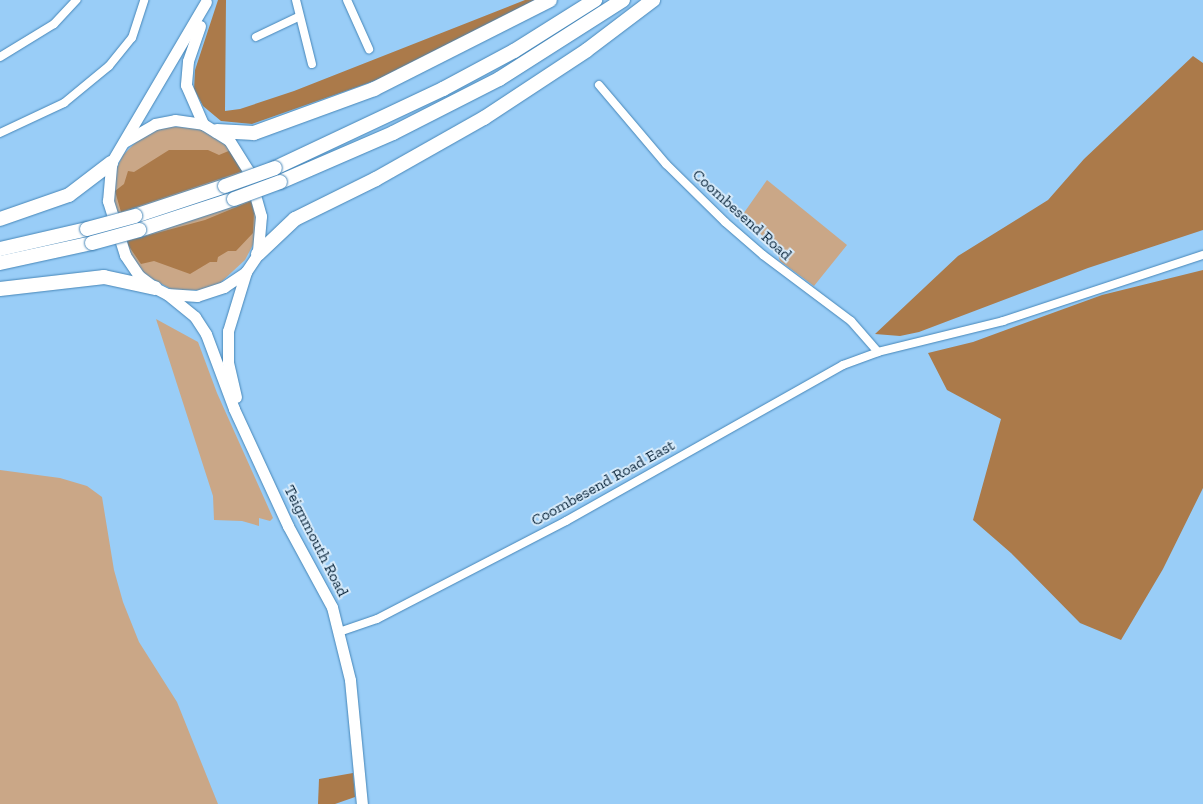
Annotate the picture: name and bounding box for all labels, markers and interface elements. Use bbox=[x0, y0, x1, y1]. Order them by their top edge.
street label: Coombesend Road bbox=[688, 165, 796, 265]
street label: Coombesend Road East bbox=[528, 436, 678, 530]
street label: Teignmouth Road bbox=[280, 482, 352, 600]

